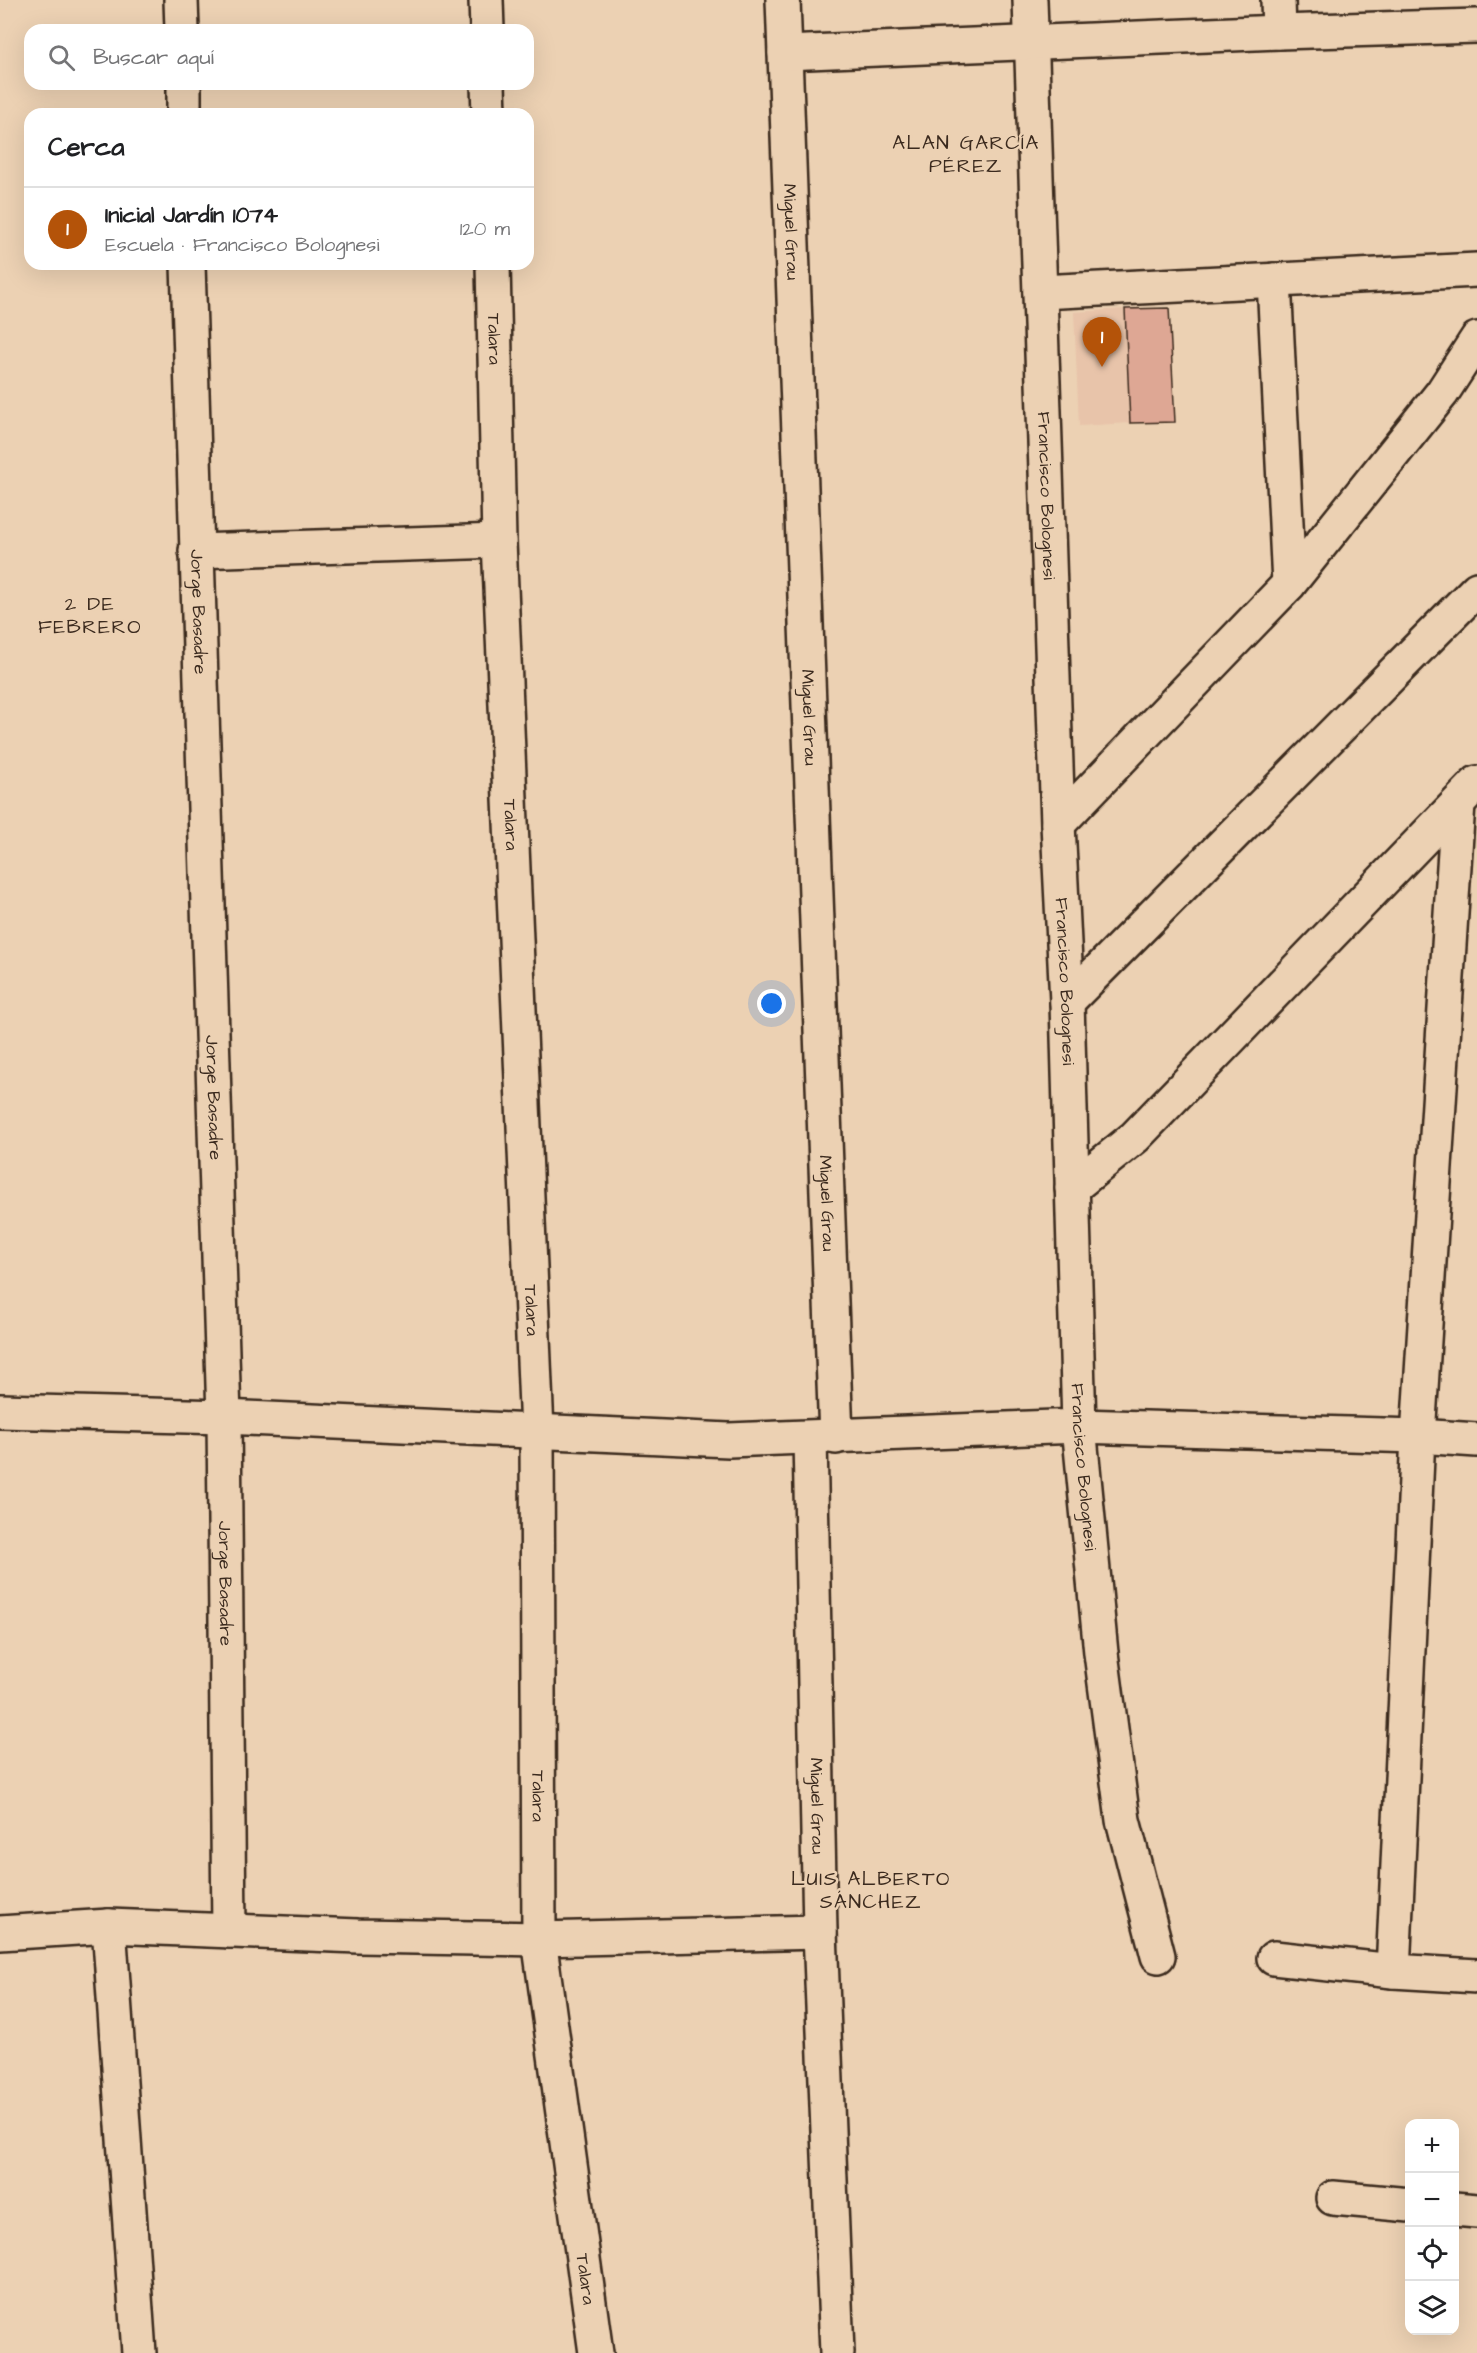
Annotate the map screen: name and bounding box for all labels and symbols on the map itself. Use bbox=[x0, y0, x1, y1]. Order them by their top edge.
district label: ALAN GARCÍA PÉREZ bbox=[892, 129, 1040, 180]
street label: Miguel Grau bbox=[776, 183, 805, 281]
street label: Talara bbox=[481, 313, 507, 365]
pin: 1 bbox=[1082, 318, 1122, 367]
street label: Francisco Bolognesi bbox=[1031, 411, 1062, 580]
street label: Jorge Basadre bbox=[184, 549, 213, 675]
district label: 2 DE FEBRERO bbox=[38, 590, 142, 641]
street label: Miguel Grau bbox=[794, 669, 823, 766]
street label: Talara bbox=[497, 798, 524, 851]
street label: Francisco Bolognesi bbox=[1049, 897, 1081, 1066]
your location bbox=[757, 989, 786, 1018]
street label: Jorge Basadre bbox=[199, 1035, 228, 1161]
street label: Miguel Grau bbox=[812, 1154, 841, 1252]
street label: Talara bbox=[518, 1284, 545, 1337]
street label: Francisco Bolognesi bbox=[1065, 1383, 1103, 1552]
street label: Jorge Basadre bbox=[211, 1521, 238, 1646]
street label: Miguel Grau bbox=[803, 1757, 830, 1854]
street label: Talara bbox=[525, 1770, 551, 1822]
district label: LUIS ALBERTO SÁNCHEZ bbox=[791, 1865, 951, 1916]
street label: Talara bbox=[569, 2252, 601, 2306]

